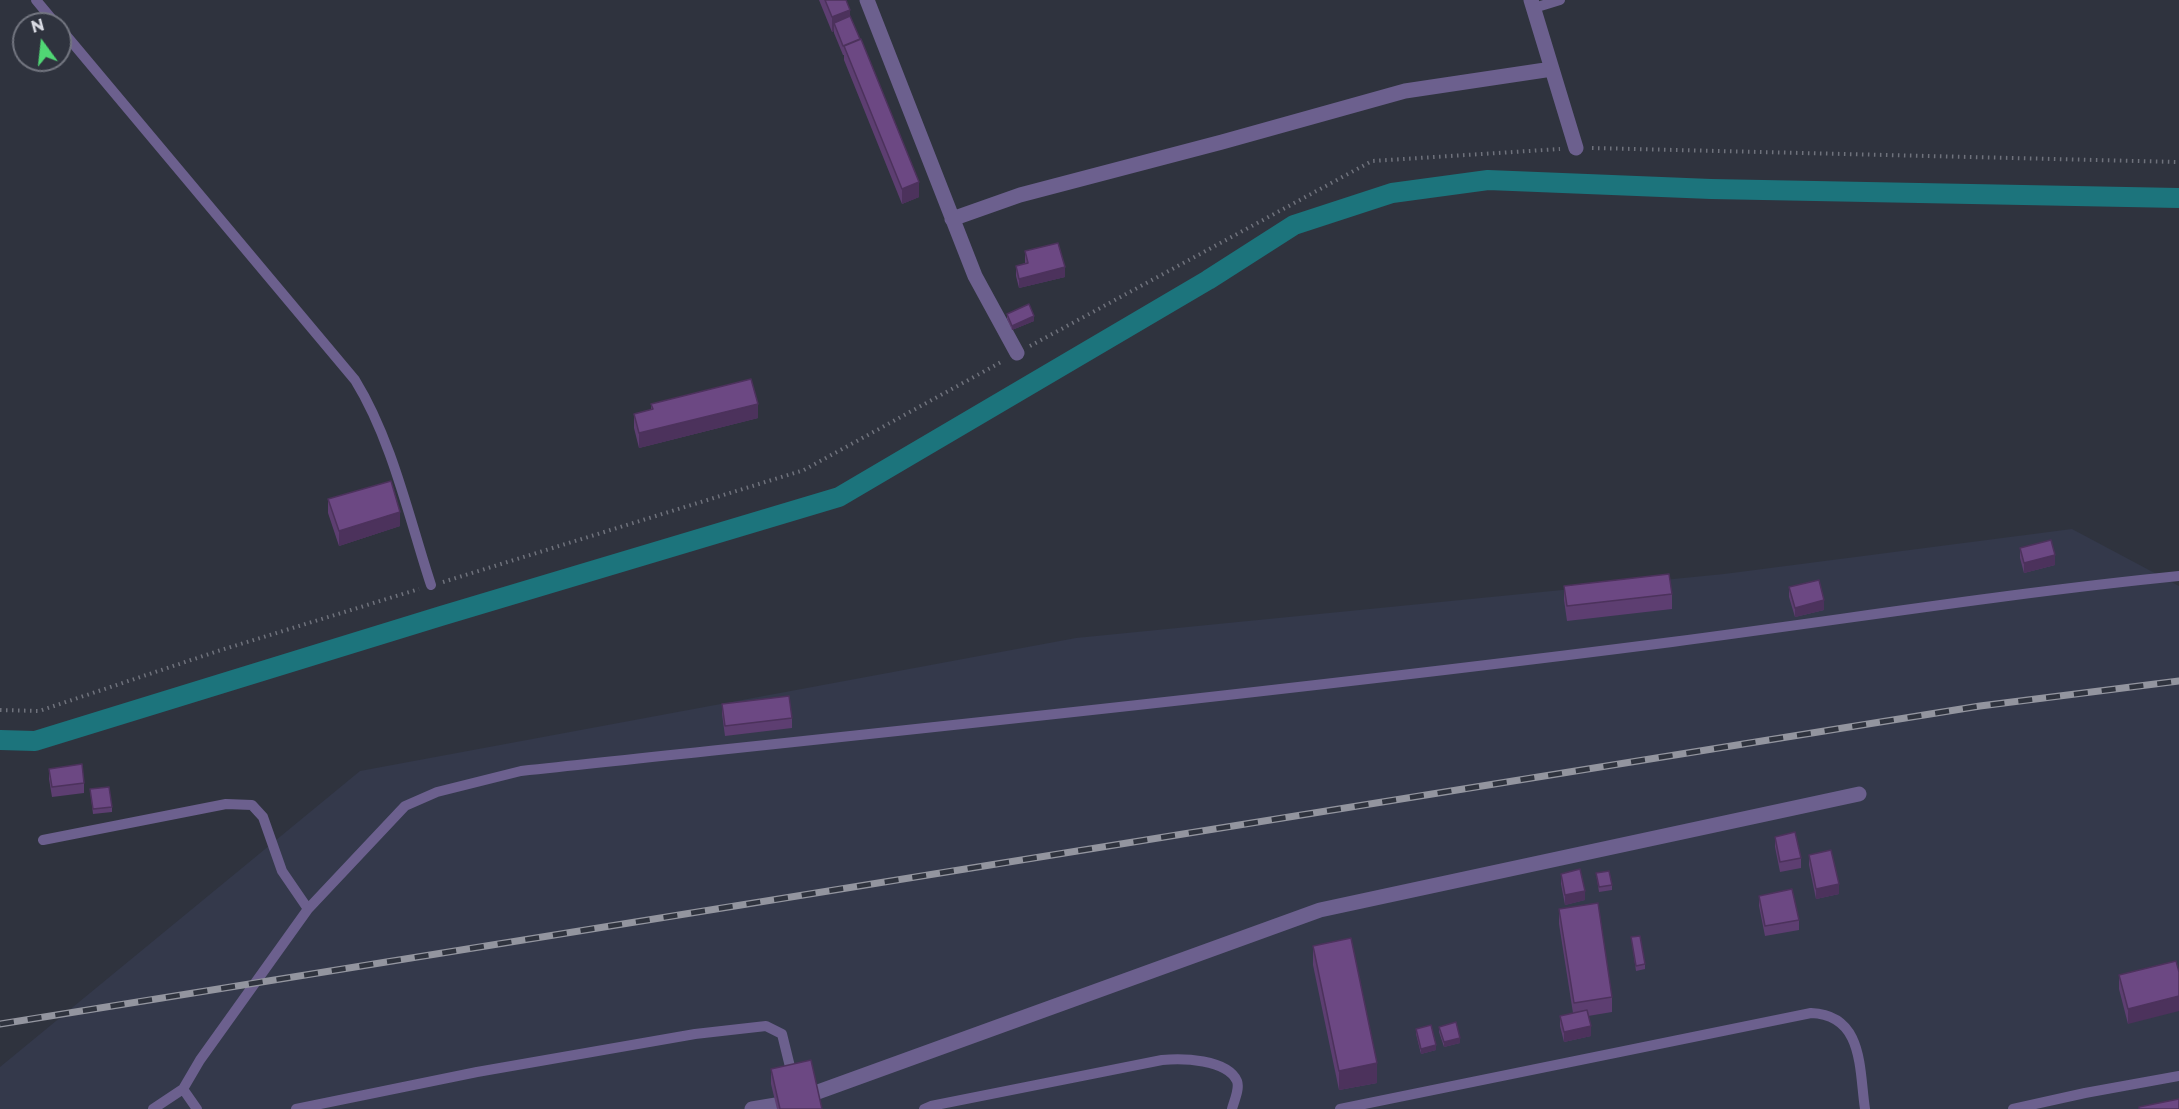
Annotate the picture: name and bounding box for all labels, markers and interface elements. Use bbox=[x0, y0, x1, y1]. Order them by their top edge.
north arrow bbox=[12, 12, 72, 72]
text: N bbox=[29, 15, 46, 37]

